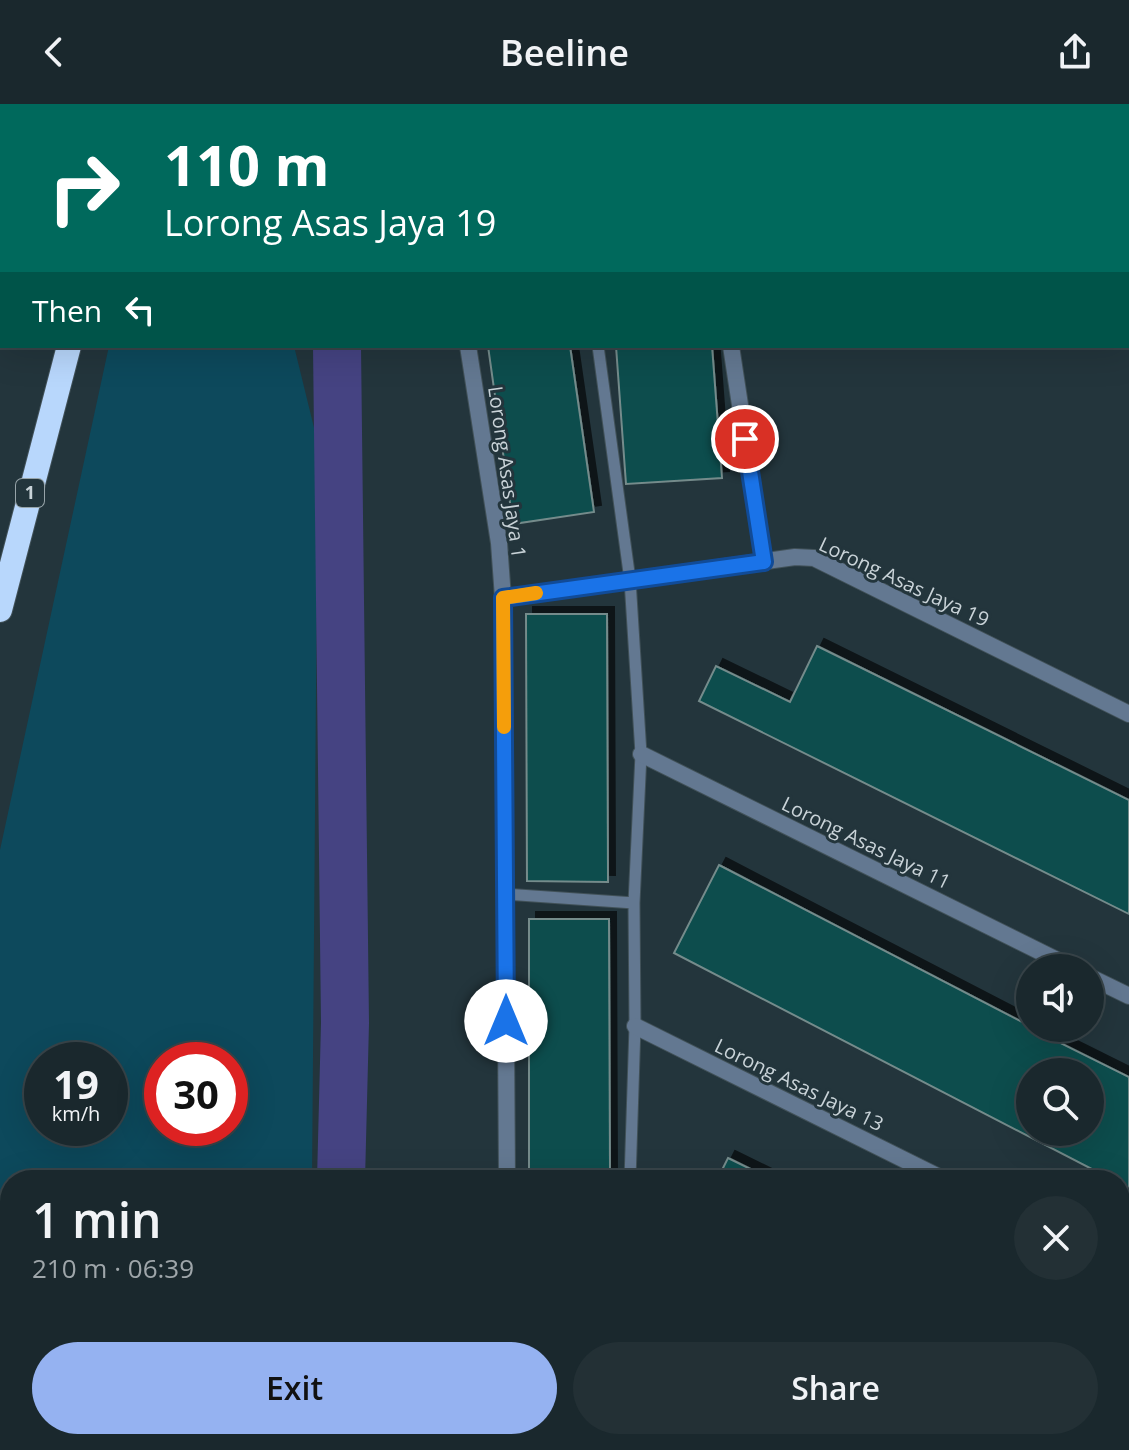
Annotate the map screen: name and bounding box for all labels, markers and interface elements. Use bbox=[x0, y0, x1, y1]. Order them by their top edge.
text: Beeline bbox=[500, 28, 629, 77]
icon: back bbox=[32, 30, 76, 74]
icon: share bbox=[1053, 30, 1097, 74]
text: 110 m bbox=[164, 126, 330, 202]
icon: right bbox=[32, 136, 136, 240]
text: Lorong Asas Jaya 19 bbox=[164, 198, 496, 247]
icon: left bbox=[118, 288, 162, 332]
text: Then bbox=[32, 290, 102, 331]
street label: Lorong Asas Jaya 1 bbox=[482, 384, 533, 560]
pin bbox=[711, 405, 779, 473]
icon: arrive bbox=[723, 417, 767, 461]
road number: 1 bbox=[16, 479, 44, 507]
street label: Lorong Asas Jaya 19 bbox=[815, 530, 994, 633]
street label: Lorong Asas Jaya 11 bbox=[777, 790, 955, 895]
map controls bbox=[1016, 954, 1104, 1146]
button: sound bbox=[1016, 954, 1104, 1042]
position arrow bbox=[464, 979, 548, 1063]
street label: Lorong Asas Jaya 13 bbox=[710, 1032, 888, 1137]
speed limit sign: 30 bbox=[144, 1042, 248, 1146]
text: 19 bbox=[53, 1056, 99, 1111]
button: search bbox=[1016, 1058, 1104, 1146]
text: km/h bbox=[52, 1100, 100, 1127]
text: 1 min bbox=[32, 1187, 162, 1252]
button: close bbox=[1014, 1196, 1098, 1280]
text: 210 m · 06:39 bbox=[32, 1250, 194, 1286]
button: Exit bbox=[32, 1342, 557, 1434]
button: Share bbox=[573, 1342, 1098, 1434]

